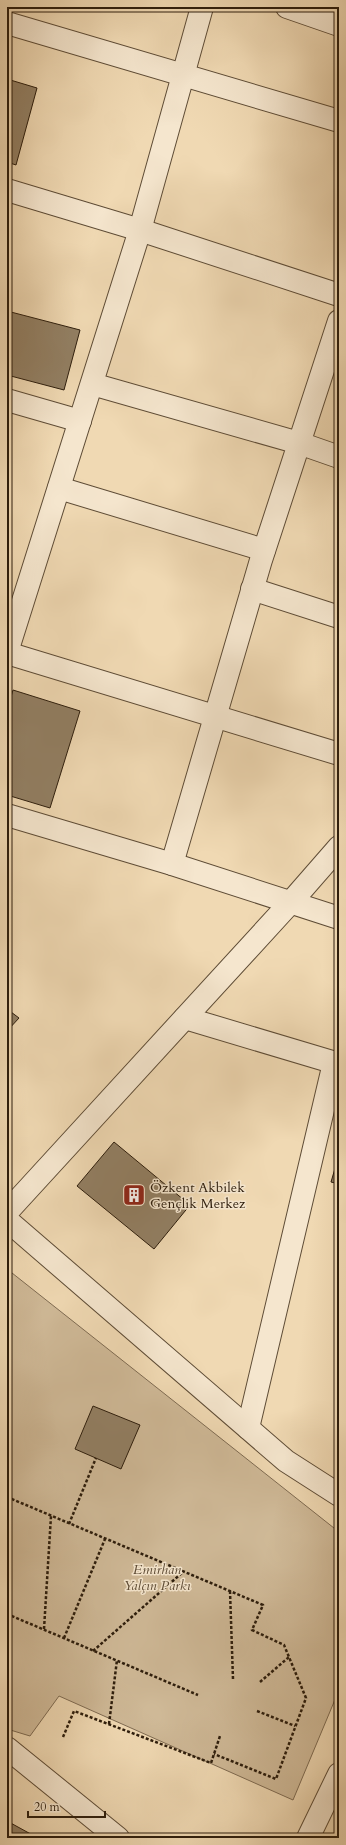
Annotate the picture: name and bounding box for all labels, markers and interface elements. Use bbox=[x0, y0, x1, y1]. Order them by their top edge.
place label: Özkent Akbilek Gençlik Merkez bbox=[150, 1178, 246, 1213]
building icon: Özkent Akbilek Gençlik Merkez bbox=[121, 1182, 147, 1208]
park label: Emirhan Yalçın Parkı bbox=[124, 1560, 191, 1595]
scale bar bbox=[28, 1793, 105, 1819]
text: 20 m bbox=[34, 1799, 61, 1815]

